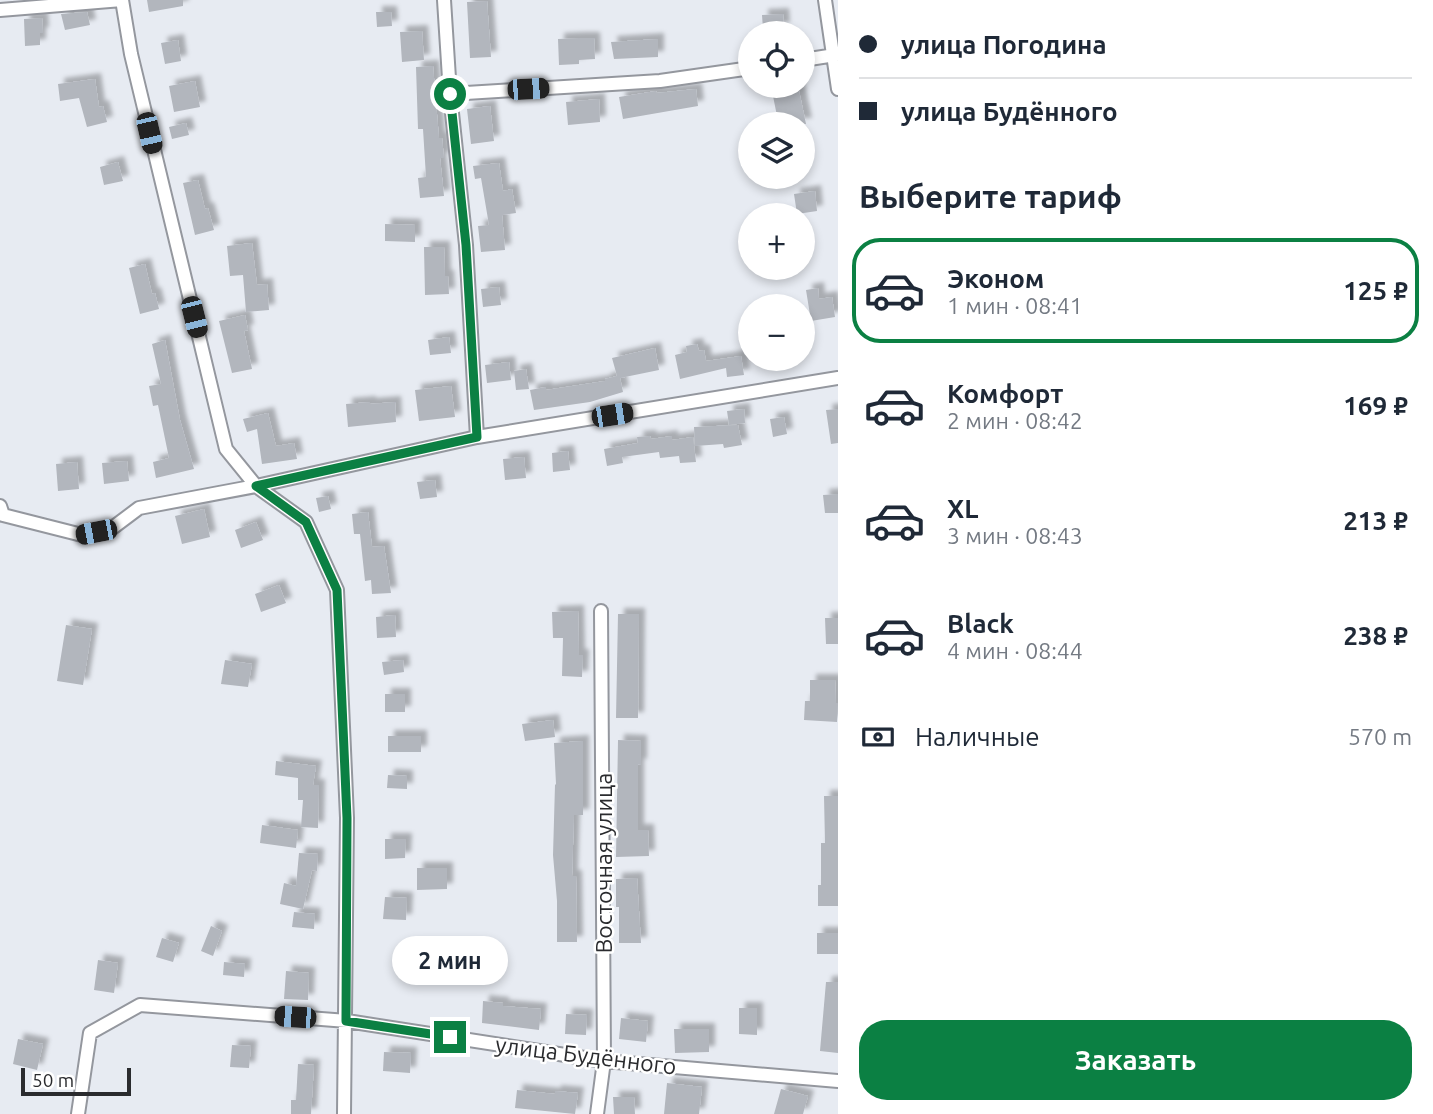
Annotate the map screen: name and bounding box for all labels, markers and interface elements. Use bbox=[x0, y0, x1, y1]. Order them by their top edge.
map controls bbox=[738, 21, 815, 371]
button: locate bbox=[738, 21, 815, 98]
text: улица Погодина bbox=[901, 30, 1107, 59]
car bbox=[507, 77, 550, 101]
route start bbox=[434, 78, 466, 110]
text: улица Будённого bbox=[901, 97, 1118, 126]
car bbox=[135, 110, 164, 156]
button: layers bbox=[738, 112, 815, 189]
text: Выберите тариф bbox=[859, 178, 1122, 214]
button: + bbox=[738, 203, 815, 280]
icon: car bbox=[863, 259, 926, 322]
text: Эконом bbox=[947, 264, 1044, 293]
text: 125 ₽ bbox=[1343, 276, 1408, 305]
text: 1 мин · 08:41 bbox=[947, 293, 1083, 318]
car bbox=[179, 294, 210, 340]
button: − bbox=[738, 294, 815, 371]
icon: car bbox=[863, 374, 926, 437]
text: Комфорт bbox=[947, 379, 1063, 408]
text: 169 ₽ bbox=[1343, 391, 1408, 420]
car bbox=[590, 401, 635, 429]
text: 2 мин · 08:42 bbox=[947, 408, 1083, 433]
icon: car bbox=[863, 489, 926, 552]
text: XL bbox=[947, 494, 978, 523]
text: 213 ₽ bbox=[1343, 506, 1408, 535]
car bbox=[74, 518, 119, 546]
text: 3 мин · 08:43 bbox=[947, 523, 1083, 548]
icon: car bbox=[863, 604, 926, 667]
text: Black bbox=[947, 609, 1014, 638]
text: 238 ₽ bbox=[1343, 621, 1408, 650]
text: 4 мин · 08:44 bbox=[947, 638, 1083, 663]
icon: cash bbox=[859, 718, 897, 756]
text: Наличные bbox=[915, 722, 1040, 751]
text: 570 m bbox=[1348, 724, 1412, 749]
street label: Восточная улица bbox=[591, 773, 616, 953]
callout: 2 мин bbox=[392, 936, 508, 984]
text: 2 мин bbox=[418, 948, 482, 973]
car bbox=[274, 1005, 317, 1029]
button: Заказать bbox=[859, 1020, 1412, 1100]
route end bbox=[434, 1021, 466, 1053]
street label: улица Будённого bbox=[494, 1031, 678, 1079]
scale bar bbox=[21, 1065, 131, 1097]
text: 50 m bbox=[32, 1069, 74, 1091]

